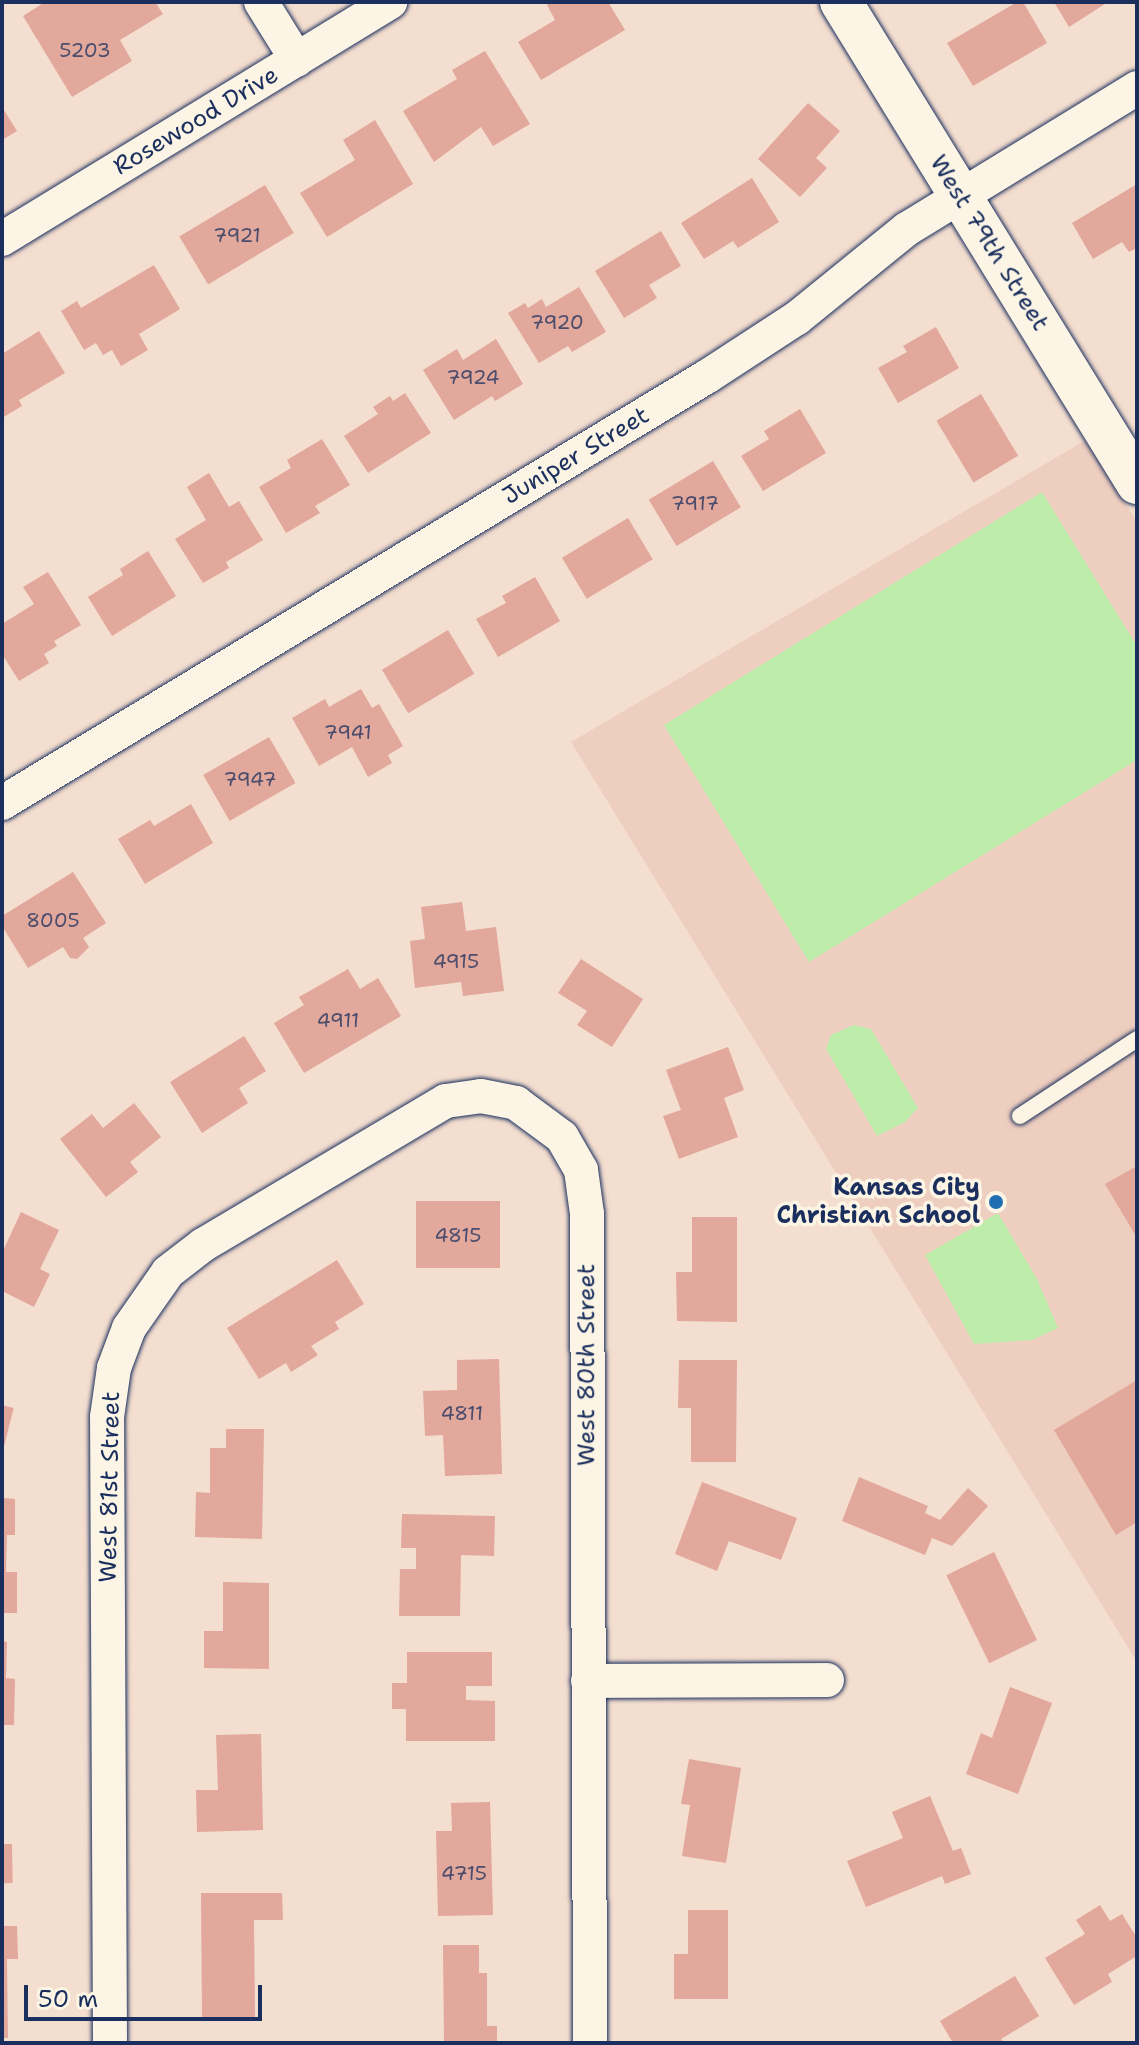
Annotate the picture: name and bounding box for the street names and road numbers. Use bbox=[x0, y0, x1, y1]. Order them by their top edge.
street label: Rosewood Drive bbox=[108, 61, 284, 181]
street label: West 79th Street bbox=[923, 150, 1055, 336]
street label: Juniper Street bbox=[498, 401, 654, 511]
street label: West 80th Street bbox=[573, 1264, 601, 1466]
street label: West 81st Street bbox=[94, 1391, 126, 1583]

